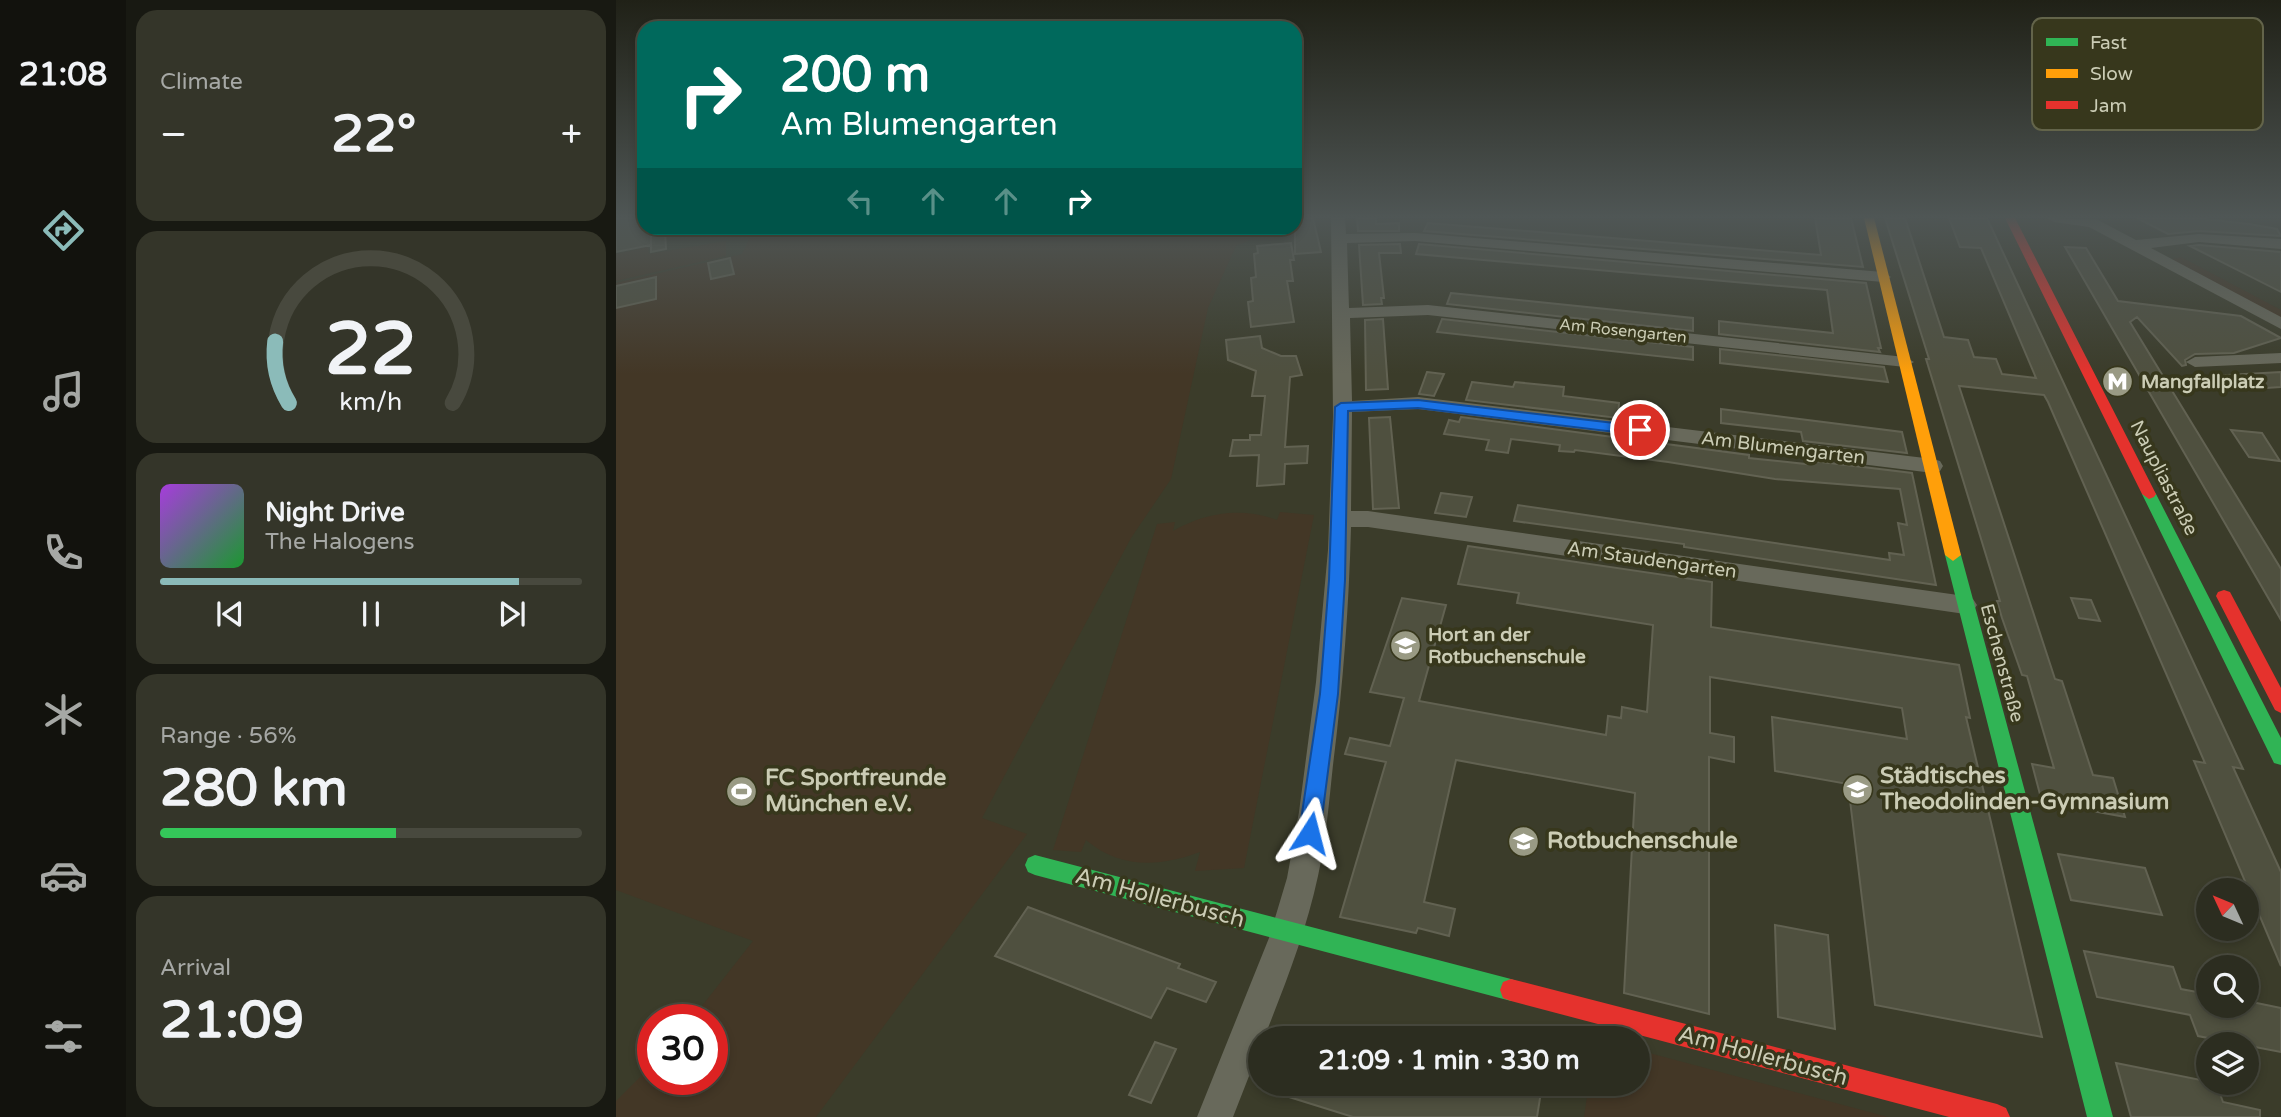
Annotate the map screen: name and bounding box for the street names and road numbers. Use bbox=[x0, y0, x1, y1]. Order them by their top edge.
street label: Am Rosengarten bbox=[1558, 314, 1688, 348]
street label: Naupliastraße bbox=[2126, 417, 2202, 539]
street label: Am Blumengarten bbox=[1700, 427, 1866, 469]
street label: Am Staudengarten bbox=[1566, 537, 1738, 583]
street label: Eschenstraße bbox=[1976, 601, 2028, 725]
street label: Am Hollerbusch bbox=[1072, 862, 1248, 934]
street label: Am Hollerbusch bbox=[1675, 1020, 1851, 1092]

